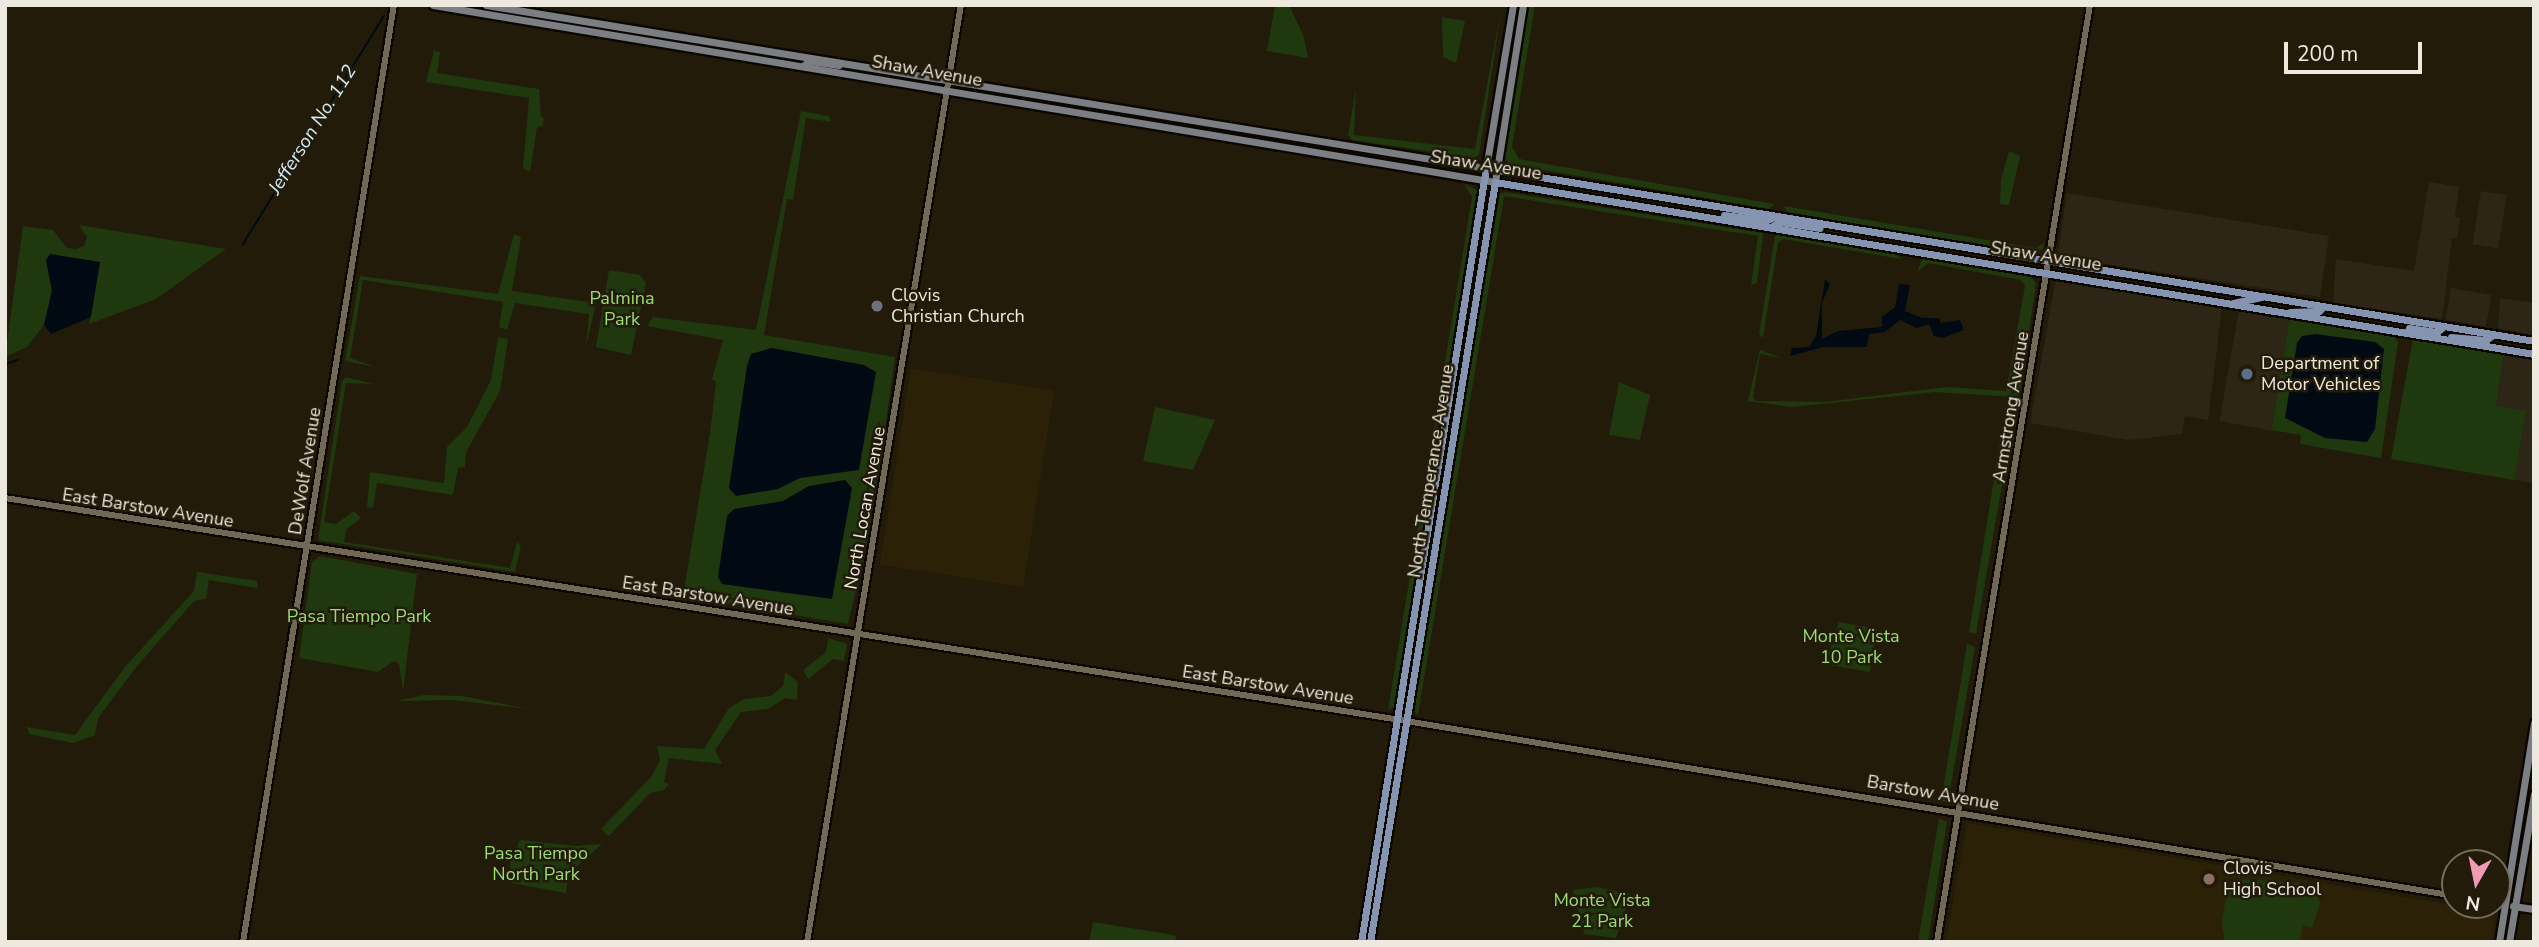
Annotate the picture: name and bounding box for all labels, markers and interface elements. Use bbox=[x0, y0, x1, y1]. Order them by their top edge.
scale bar bbox=[2287, 28, 2425, 72]
text: 200 m bbox=[2297, 40, 2358, 68]
street label: Shaw Avenue bbox=[870, 51, 984, 91]
water label: Jefferson No. 112 bbox=[264, 61, 362, 199]
street label: Shaw Avenue bbox=[1429, 146, 1543, 184]
street label: Shaw Avenue bbox=[1989, 237, 2103, 275]
place label: Clovis Christian Church bbox=[891, 285, 1025, 328]
park label: Palmina Park bbox=[589, 288, 655, 330]
marker: Clovis Christian Church bbox=[869, 298, 885, 314]
street label: Armstrong Avenue bbox=[1988, 330, 2034, 484]
place label: Department of Motor Vehicles bbox=[2261, 353, 2381, 396]
street label: North Temperance Avenue bbox=[1403, 363, 1459, 579]
marker: Department of Motor Vehicles bbox=[2239, 366, 2255, 382]
street label: DeWolf Avenue bbox=[284, 406, 326, 536]
street label: North Locan Avenue bbox=[840, 425, 890, 591]
street label: East Barstow Avenue bbox=[61, 484, 235, 532]
street label: East Barstow Avenue bbox=[621, 572, 795, 620]
park label: Pasa Tiempo Park bbox=[287, 605, 431, 627]
park label: Monte Vista 10 Park bbox=[1802, 626, 1900, 668]
street label: East Barstow Avenue bbox=[1181, 661, 1355, 709]
street label: Barstow Avenue bbox=[1865, 771, 2001, 815]
park label: Pasa Tiempo North Park bbox=[484, 843, 588, 886]
north arrow bbox=[2441, 849, 2511, 919]
place label: Clovis High School bbox=[2223, 858, 2321, 900]
marker: Clovis High School bbox=[2201, 871, 2217, 887]
text: N bbox=[2464, 889, 2482, 917]
park label: Monte Vista 21 Park bbox=[1553, 890, 1651, 932]

